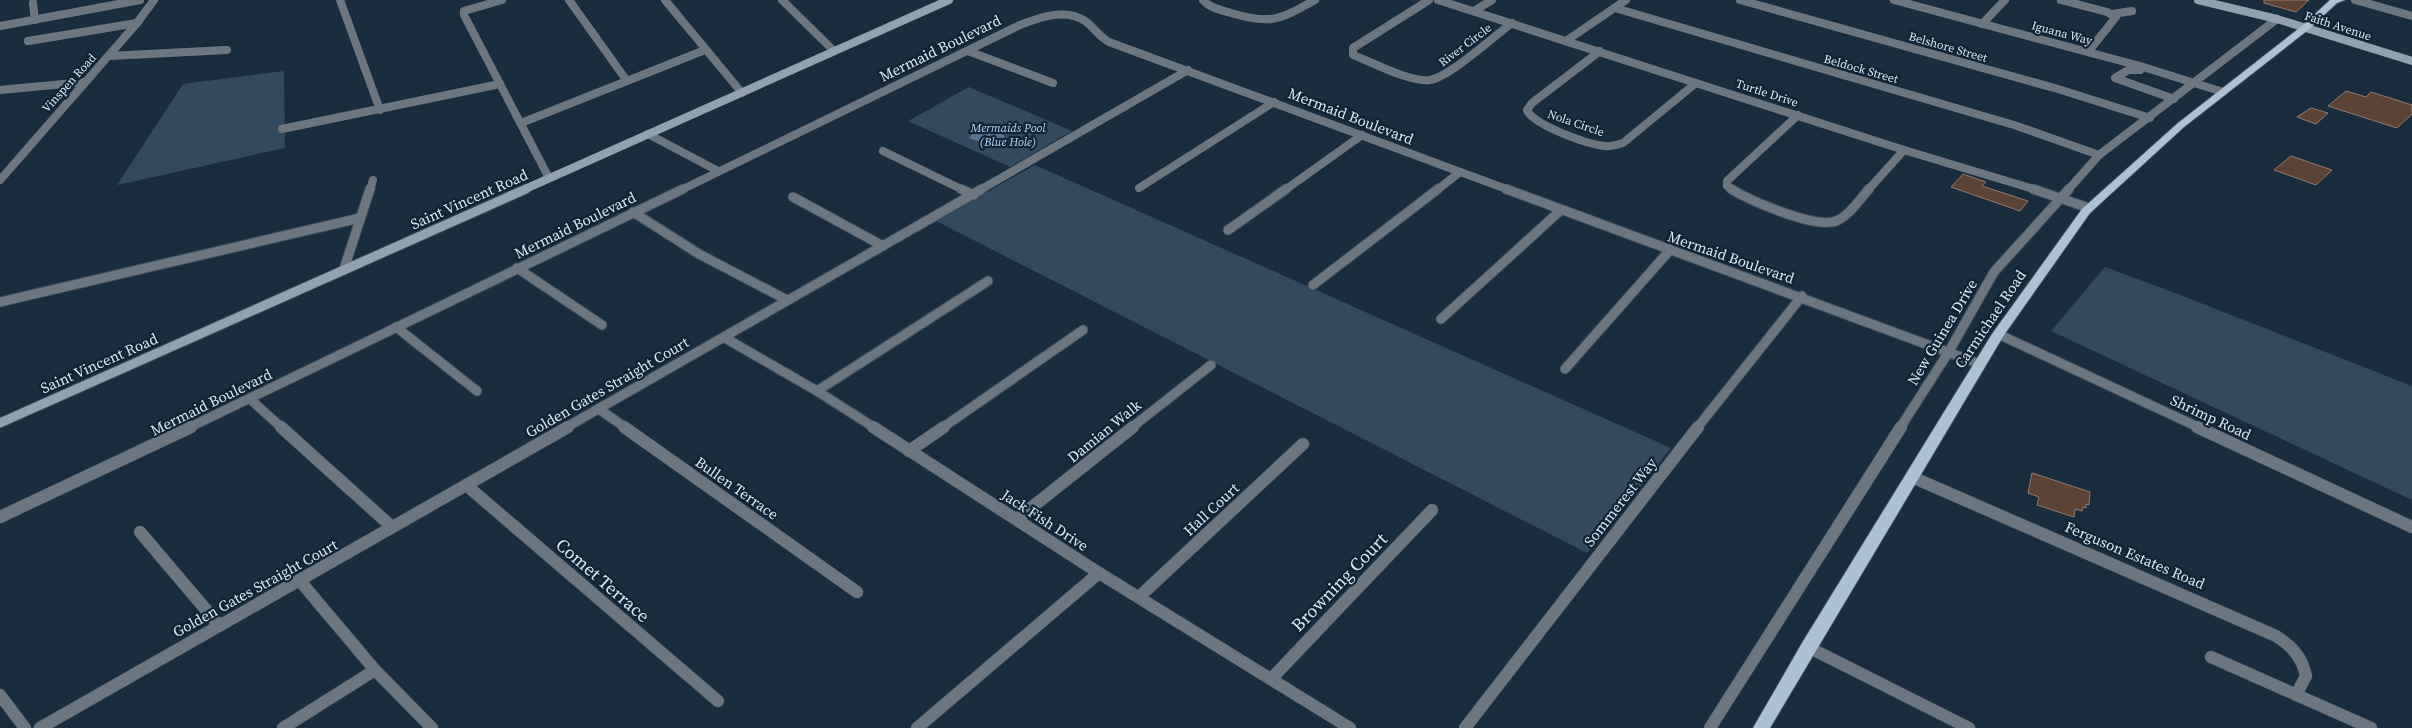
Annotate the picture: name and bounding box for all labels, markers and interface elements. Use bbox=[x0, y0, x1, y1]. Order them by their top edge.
street label: Faith Avenue bbox=[2303, 8, 2373, 44]
street label: Mermaid Boulevard bbox=[876, 9, 1005, 87]
street label: Iguana Way bbox=[2030, 17, 2095, 49]
street label: River Circle bbox=[1435, 20, 1495, 70]
street label: Belshore Street bbox=[1907, 28, 1989, 66]
street label: Vinspen Road bbox=[38, 50, 100, 116]
street label: Beldock Street bbox=[1822, 51, 1900, 87]
street label: Turtle Drive bbox=[1734, 75, 1800, 111]
street label: Mermaid Boulevard bbox=[1285, 82, 1417, 150]
street label: Nola Circle bbox=[1545, 106, 1607, 140]
park label: Mermaids Pool (Blue Hole) bbox=[969, 120, 1046, 150]
street label: Saint Vincent Road bbox=[407, 164, 531, 234]
street label: Mermaid Boulevard bbox=[511, 186, 640, 264]
street label: Mermaid Boulevard bbox=[1665, 225, 1798, 289]
street label: Carmichael Road bbox=[1949, 265, 2031, 372]
street label: New Guinea Drive bbox=[1902, 275, 1982, 389]
street label: Saint Vincent Road bbox=[37, 328, 161, 398]
street label: Golden Gates Straight Court bbox=[521, 332, 693, 442]
street label: Mermaid Boulevard bbox=[147, 363, 276, 441]
street label: Shrimp Road bbox=[2167, 389, 2255, 445]
street label: Damian Walk bbox=[1063, 394, 1146, 467]
street label: Bullen Terrace bbox=[691, 451, 783, 525]
street label: Sommerest Way bbox=[1579, 453, 1662, 551]
street label: Hall Court bbox=[1178, 478, 1244, 540]
street label: Jack Fish Drive bbox=[997, 483, 1093, 556]
street label: Ferguson Estates Road bbox=[2062, 516, 2209, 594]
street label: Browning Court bbox=[1285, 527, 1393, 637]
street label: Comet Terrace bbox=[551, 532, 655, 628]
street label: Golden Gates Straight Court bbox=[169, 534, 341, 642]

